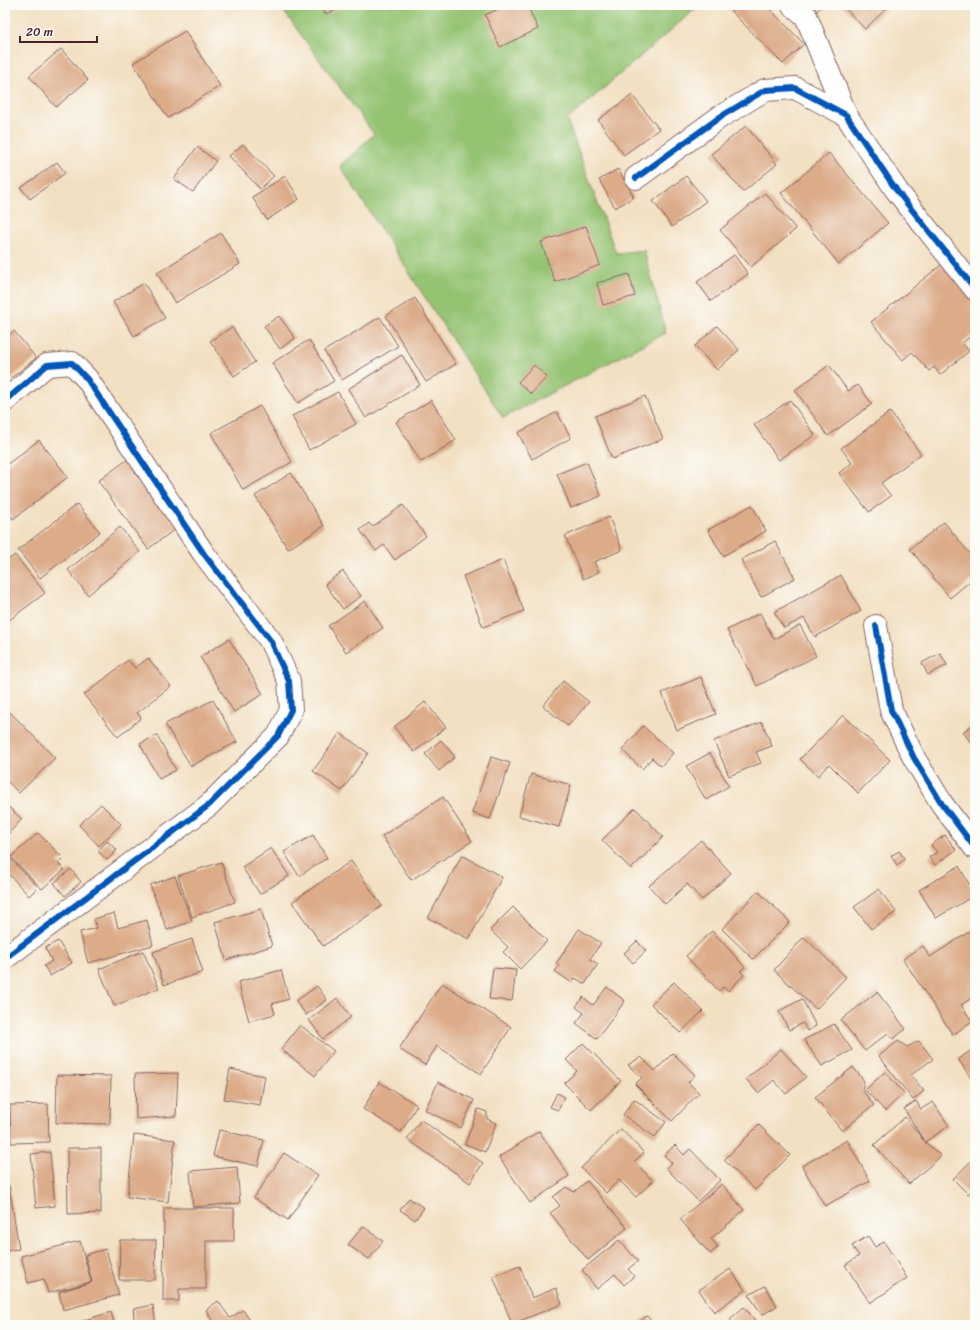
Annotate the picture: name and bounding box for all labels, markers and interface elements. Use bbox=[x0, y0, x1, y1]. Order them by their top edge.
scale bar bbox=[20, 18, 97, 44]
text: 20 m bbox=[26, 21, 53, 43]

